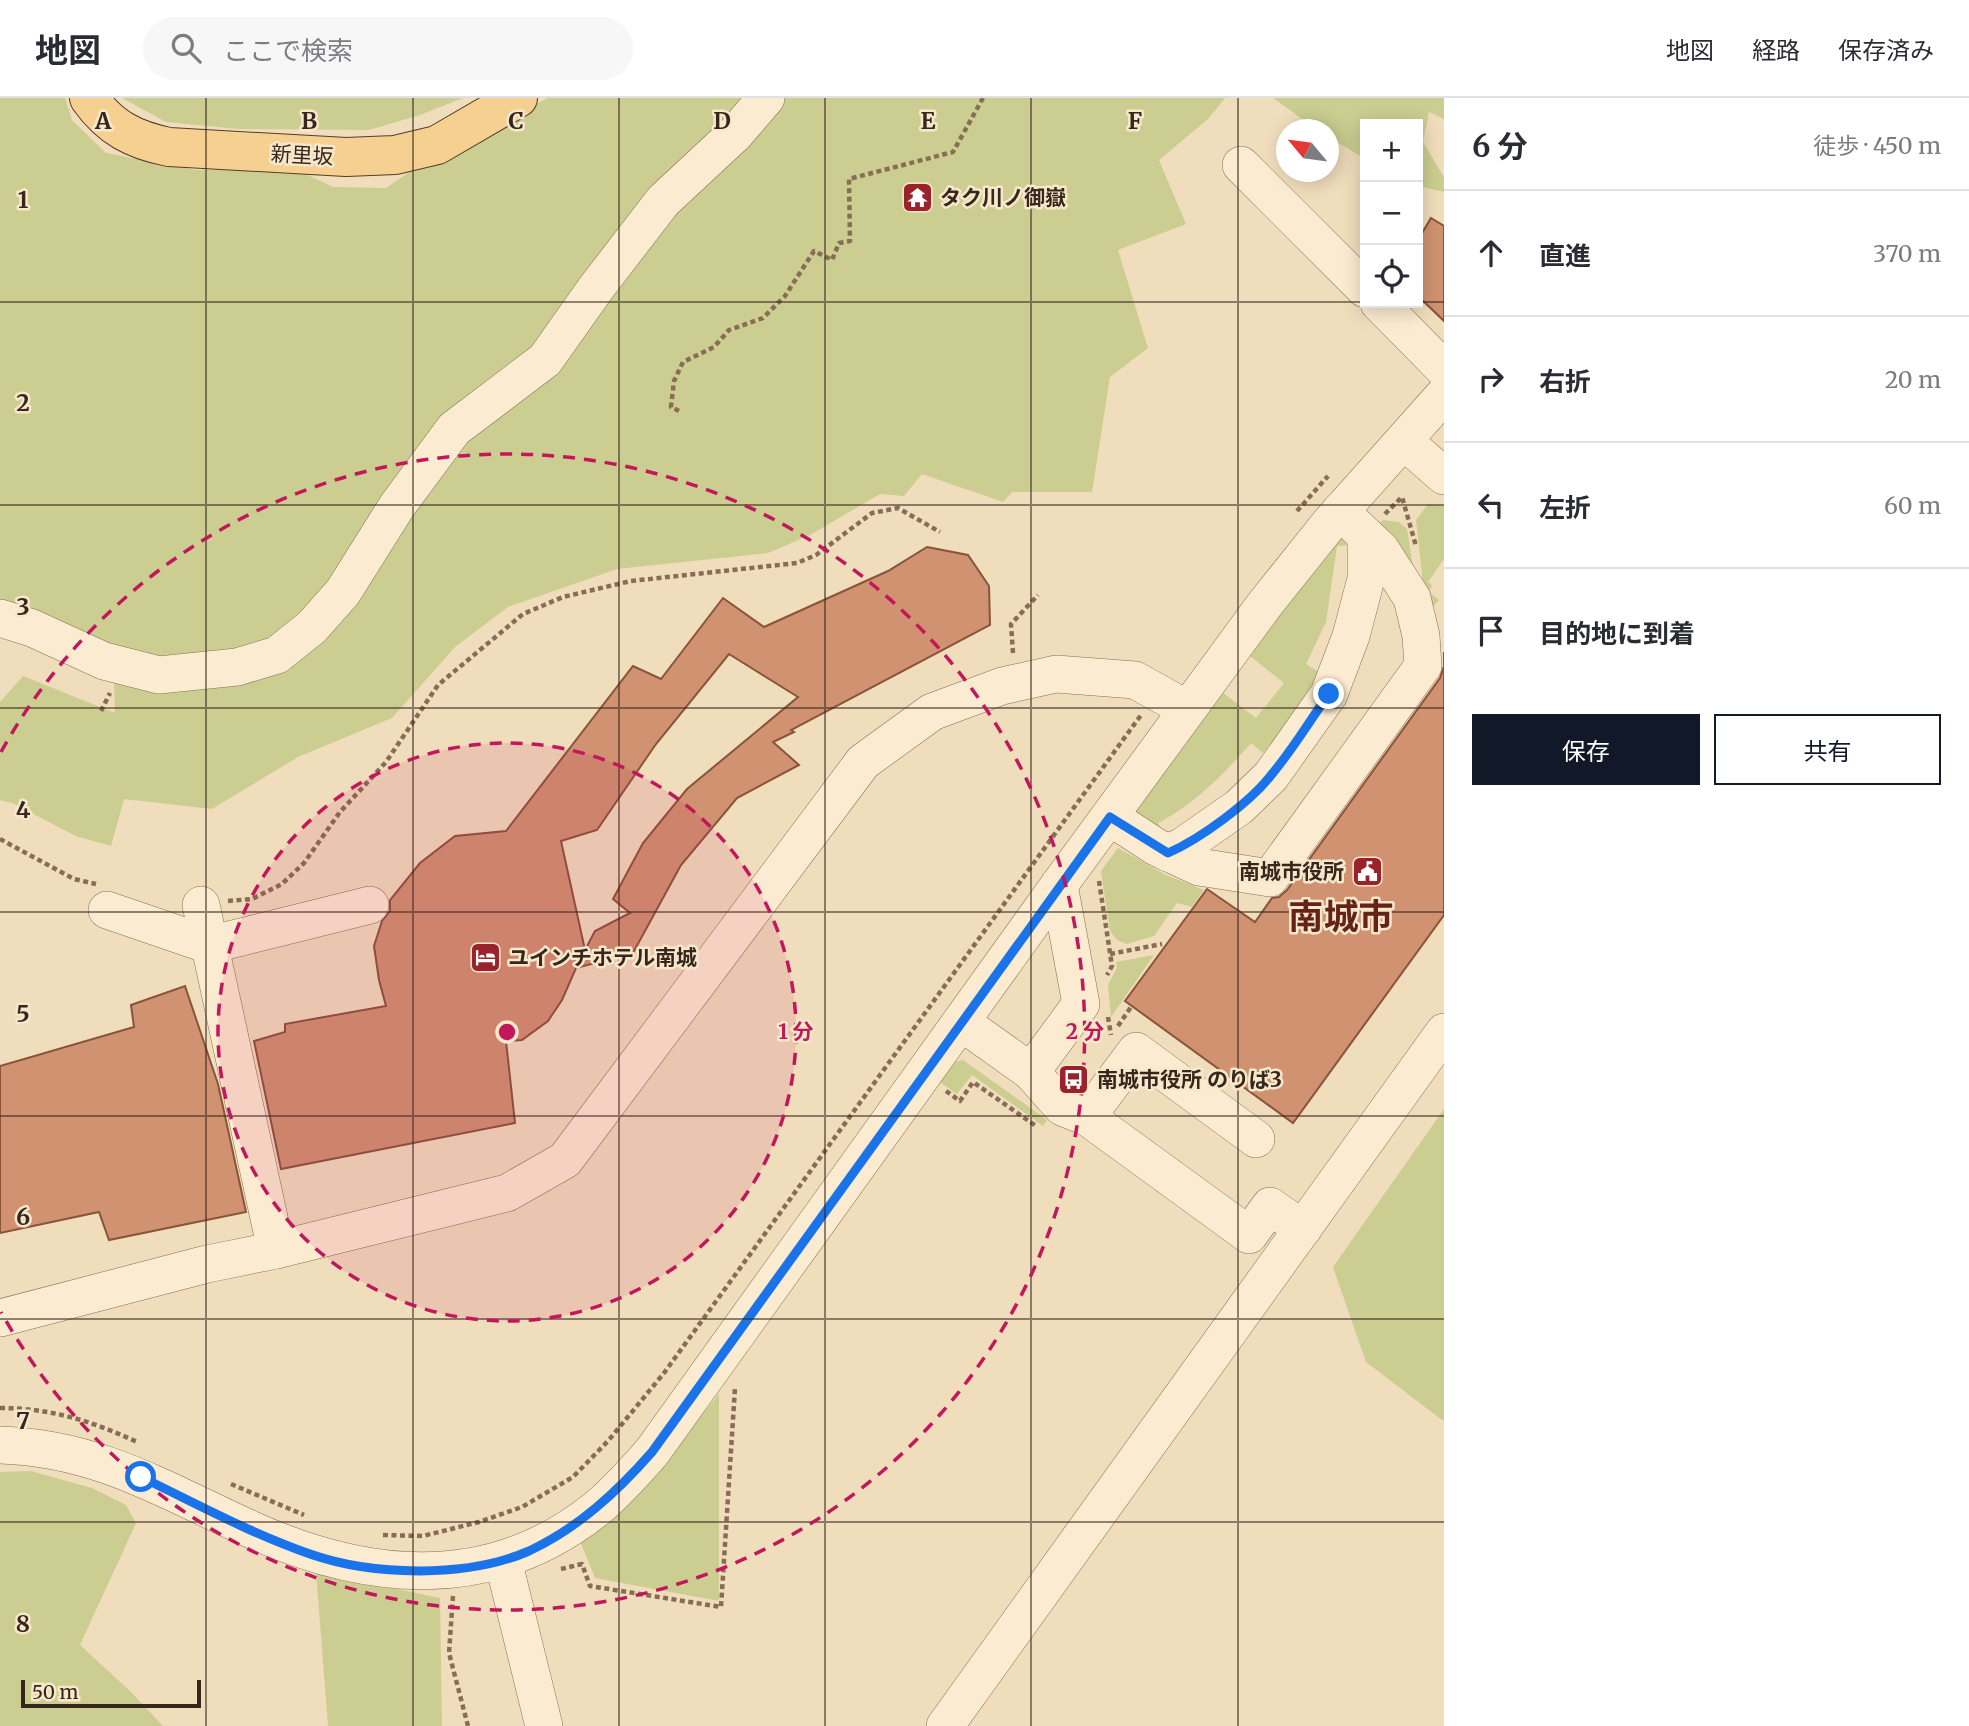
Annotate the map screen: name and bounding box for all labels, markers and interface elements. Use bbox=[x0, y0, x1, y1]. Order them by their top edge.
search box bbox=[143, 17, 633, 80]
icon: search bbox=[167, 29, 205, 67]
text: 地図 bbox=[35, 30, 101, 71]
text: ここで検索 bbox=[223, 34, 353, 67]
text: 地図 bbox=[1666, 35, 1714, 66]
text: 経路 bbox=[1752, 35, 1800, 66]
text: 保存済み bbox=[1838, 35, 1934, 66]
text: A bbox=[94, 106, 112, 135]
text: B bbox=[301, 106, 317, 135]
text: C bbox=[508, 106, 524, 135]
text: D bbox=[713, 106, 731, 135]
text: E bbox=[920, 106, 936, 135]
text: F bbox=[1128, 106, 1142, 135]
north arrow bbox=[1276, 119, 1339, 182]
map controls bbox=[1360, 119, 1423, 308]
button: + bbox=[1360, 119, 1423, 182]
text: 6 分 bbox=[1472, 127, 1528, 165]
text: 徒歩 · 450 m bbox=[1813, 131, 1941, 160]
street label: 新里坂 bbox=[270, 140, 334, 170]
temple icon: タク川ノ御嶽 bbox=[900, 180, 934, 214]
button: − bbox=[1360, 182, 1423, 245]
place label: タク川ノ御嶽 bbox=[940, 184, 1066, 211]
text: 1 bbox=[18, 185, 29, 214]
icon: ahead bbox=[1472, 234, 1510, 272]
text: 直進 bbox=[1539, 239, 1591, 272]
text: 370 m bbox=[1873, 239, 1941, 268]
button: locate bbox=[1360, 245, 1423, 308]
icon: right bbox=[1472, 360, 1510, 398]
text: 右折 bbox=[1539, 365, 1591, 398]
text: 20 m bbox=[1885, 365, 1941, 394]
text: 2 bbox=[16, 388, 30, 417]
icon: left bbox=[1472, 486, 1510, 524]
text: 左折 bbox=[1539, 491, 1591, 524]
text: 60 m bbox=[1884, 491, 1941, 520]
text: 3 bbox=[16, 592, 30, 621]
icon: arrive bbox=[1472, 612, 1510, 650]
text: 目的地に到着 bbox=[1539, 617, 1695, 650]
route end bbox=[1313, 678, 1344, 709]
button: 保存 bbox=[1472, 714, 1700, 785]
button: 共有 bbox=[1714, 714, 1941, 785]
text: 4 bbox=[16, 795, 31, 824]
public building icon: 南城市役所 bbox=[1350, 854, 1384, 888]
place label: 南城市役所 bbox=[1239, 858, 1344, 885]
district label: 南城市 bbox=[1288, 895, 1394, 939]
hotel icon: ユインチホテル南城 bbox=[468, 940, 502, 974]
place label: ユインチホテル南城 bbox=[508, 944, 697, 971]
text: 5 bbox=[16, 999, 30, 1028]
text: 1 分 bbox=[778, 1018, 814, 1045]
text: 2 分 bbox=[1066, 1018, 1104, 1045]
centre of rings bbox=[495, 1020, 519, 1044]
bus stop icon: 南城市役所 のりば3 bbox=[1057, 1062, 1091, 1096]
place label: 南城市役所 のりば3 bbox=[1097, 1066, 1282, 1093]
text: 6 bbox=[16, 1202, 30, 1231]
text: 7 bbox=[16, 1406, 30, 1435]
route start bbox=[125, 1461, 156, 1492]
text: 8 bbox=[16, 1609, 30, 1638]
scale bar bbox=[21, 1677, 201, 1709]
text: 50 m bbox=[32, 1680, 78, 1704]

